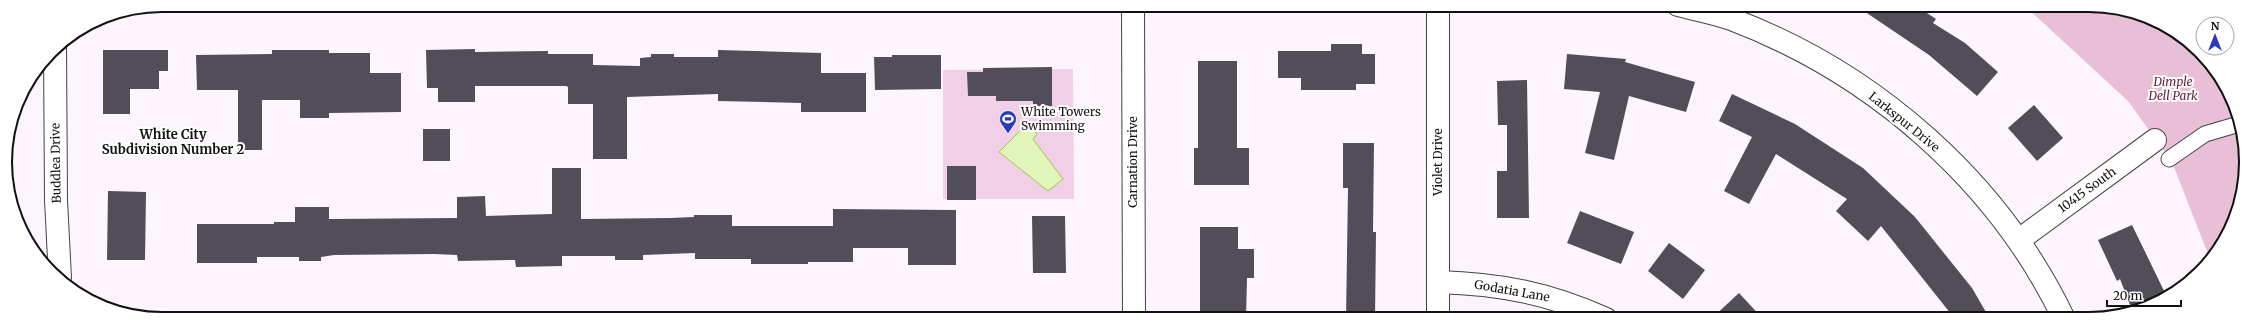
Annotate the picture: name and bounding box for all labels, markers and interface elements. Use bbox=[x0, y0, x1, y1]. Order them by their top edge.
north arrow bbox=[2195, 16, 2235, 56]
text: N bbox=[2211, 19, 2220, 33]
park label: Dimple Dell Park bbox=[2147, 74, 2198, 103]
street label: Larkspur Drive bbox=[1866, 88, 1943, 155]
place label: White Towers Swimming bbox=[1020, 104, 1101, 133]
sports icon: White Towers Swimming bbox=[998, 109, 1018, 134]
street label: Carnation Drive bbox=[1125, 116, 1140, 208]
street label: Buddlea Drive bbox=[47, 123, 64, 203]
district label: White City Subdivision Number 2 bbox=[102, 126, 245, 158]
street label: Violet Drive bbox=[1430, 128, 1445, 197]
street label: 10415 South bbox=[2055, 163, 2119, 216]
street label: Godatia Lane bbox=[1473, 276, 1551, 305]
scale bar bbox=[2107, 282, 2181, 308]
text: 20 m bbox=[2113, 288, 2142, 303]

